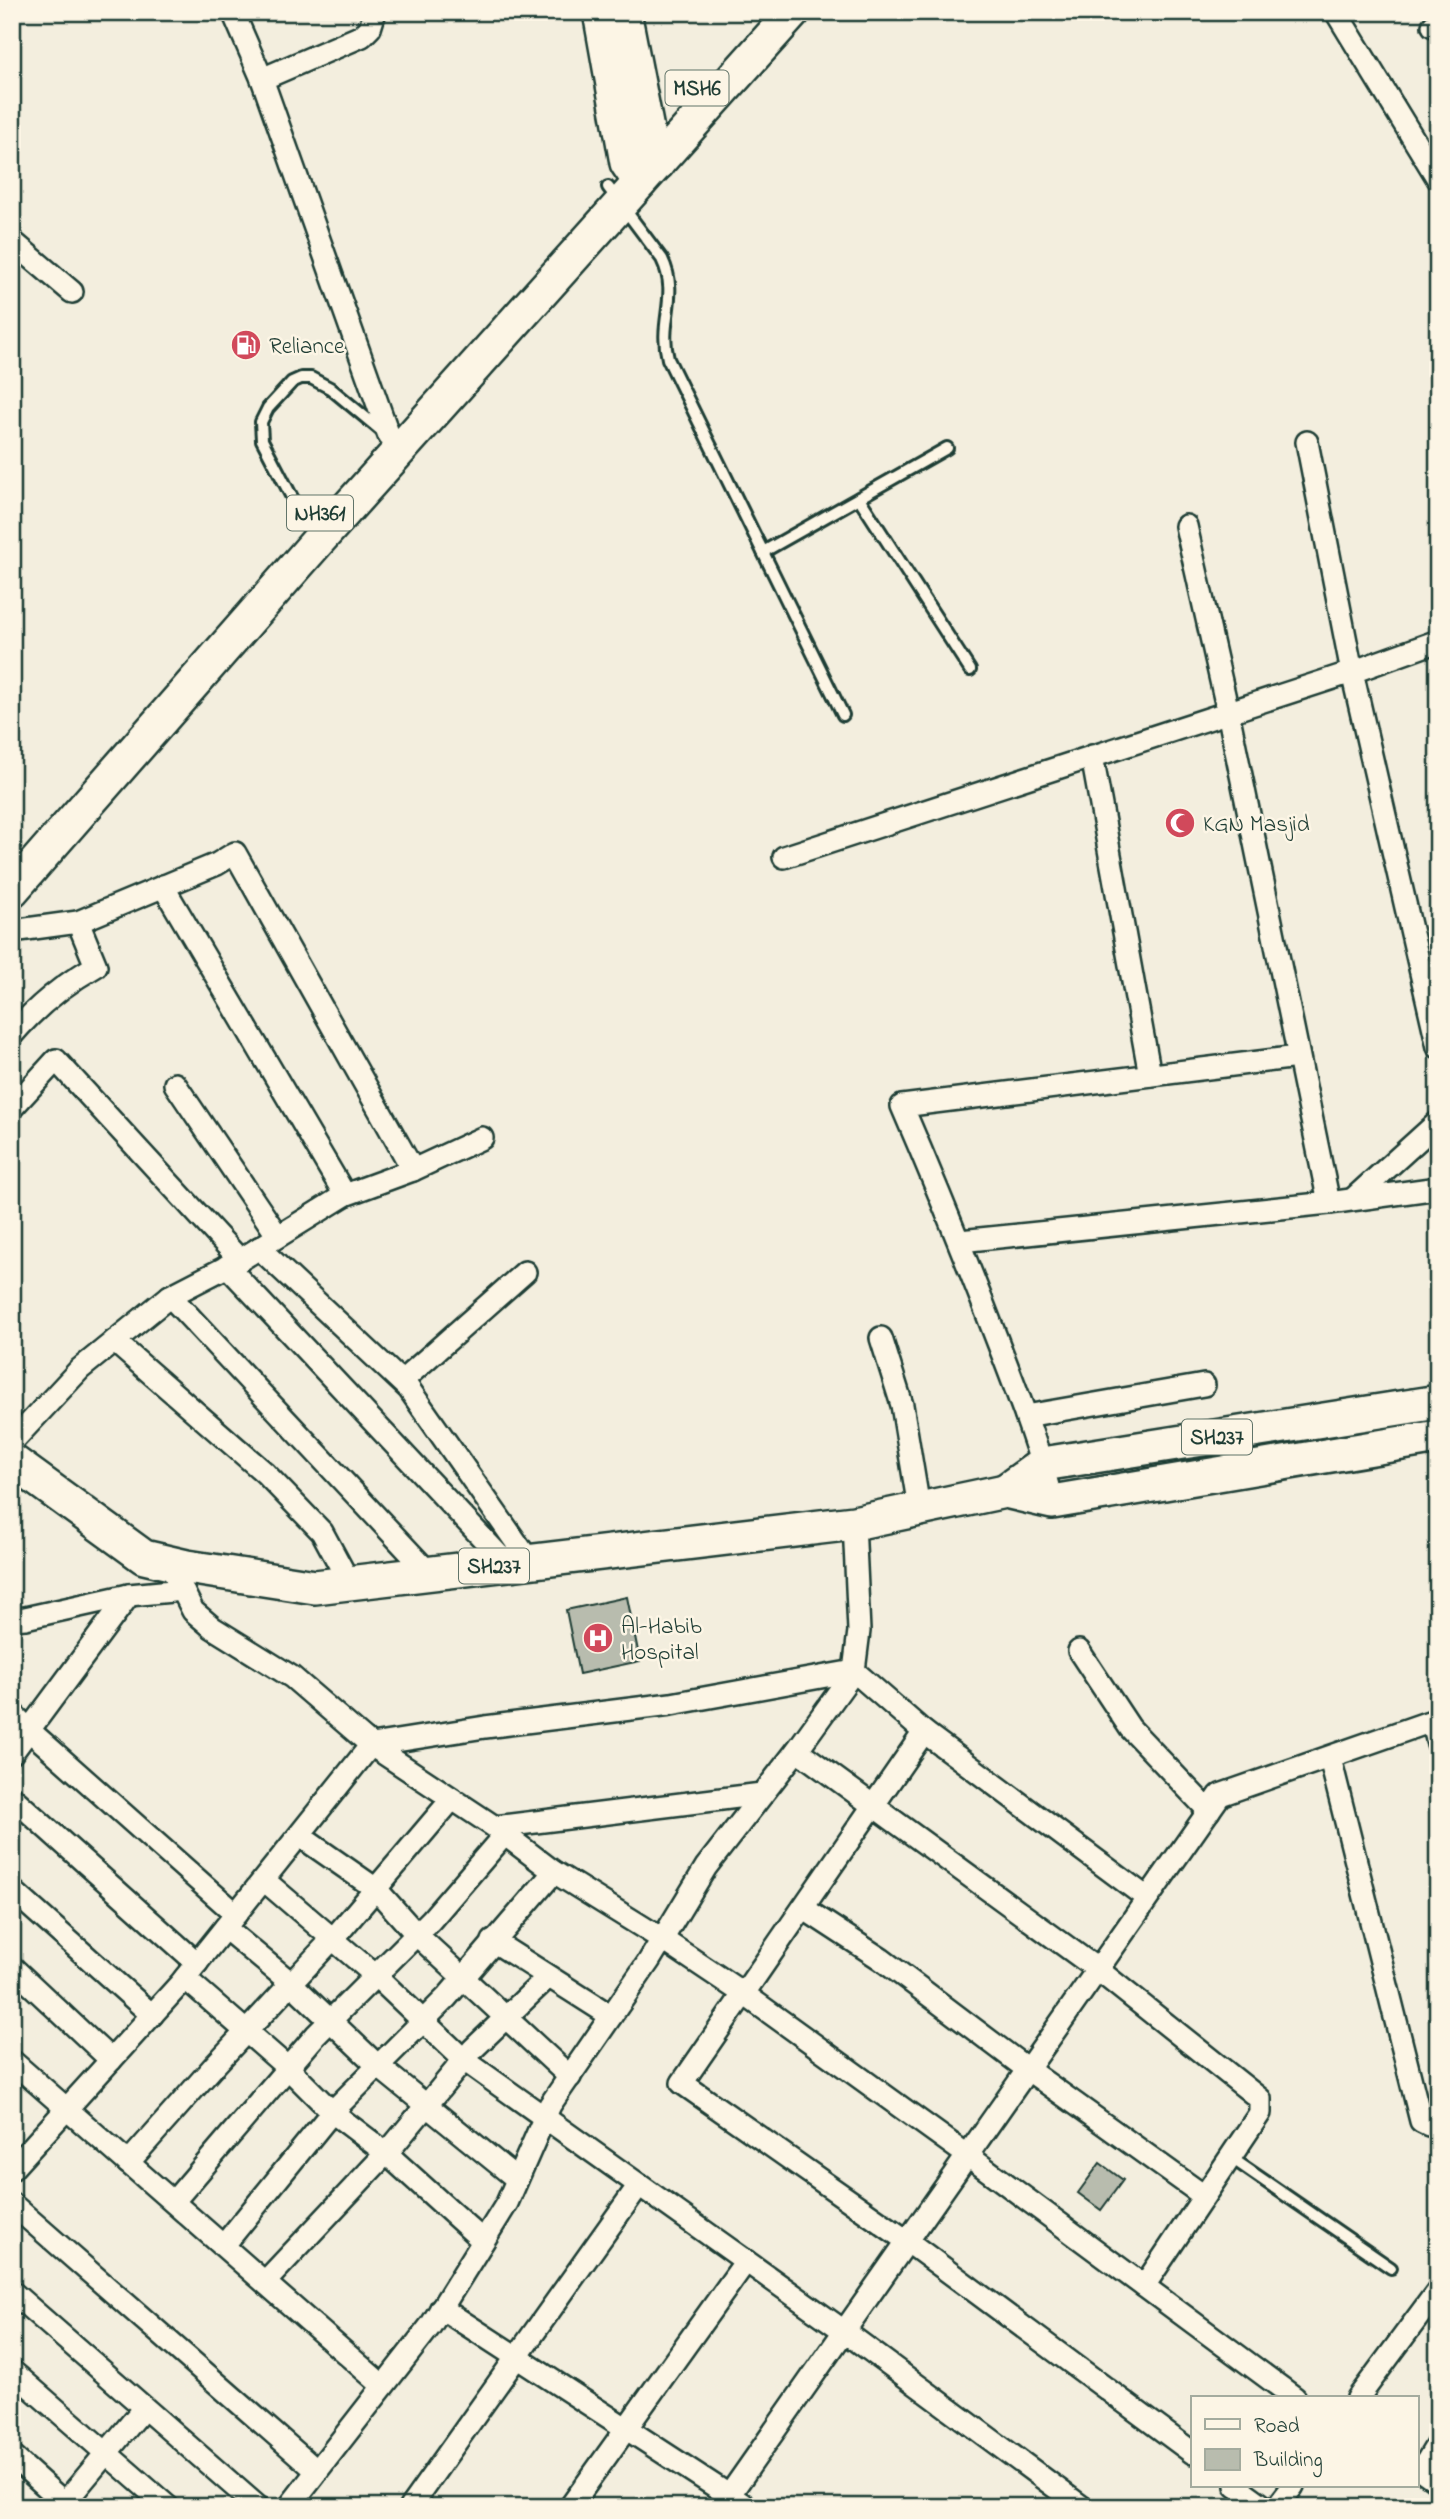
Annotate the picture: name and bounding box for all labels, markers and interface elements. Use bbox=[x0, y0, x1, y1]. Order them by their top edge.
road number: MSH6 bbox=[666, 70, 728, 106]
fuel station icon: Reliance bbox=[229, 328, 263, 362]
place label: Reliance bbox=[269, 331, 345, 364]
road number: NH361 bbox=[287, 496, 353, 530]
mosque icon: KGN Masjid bbox=[1163, 806, 1197, 840]
place label: KGN Masjid bbox=[1203, 809, 1310, 842]
road number: SH237 bbox=[1182, 1420, 1252, 1454]
road number: SH237 bbox=[459, 1548, 529, 1584]
place label: Al-Habib Hospital bbox=[621, 1611, 702, 1670]
hospital icon: Al-Habib Hospital bbox=[581, 1621, 615, 1655]
legend bbox=[1191, 2396, 1418, 2488]
text: Road bbox=[1254, 2412, 1300, 2442]
text: Building bbox=[1253, 2446, 1323, 2478]

